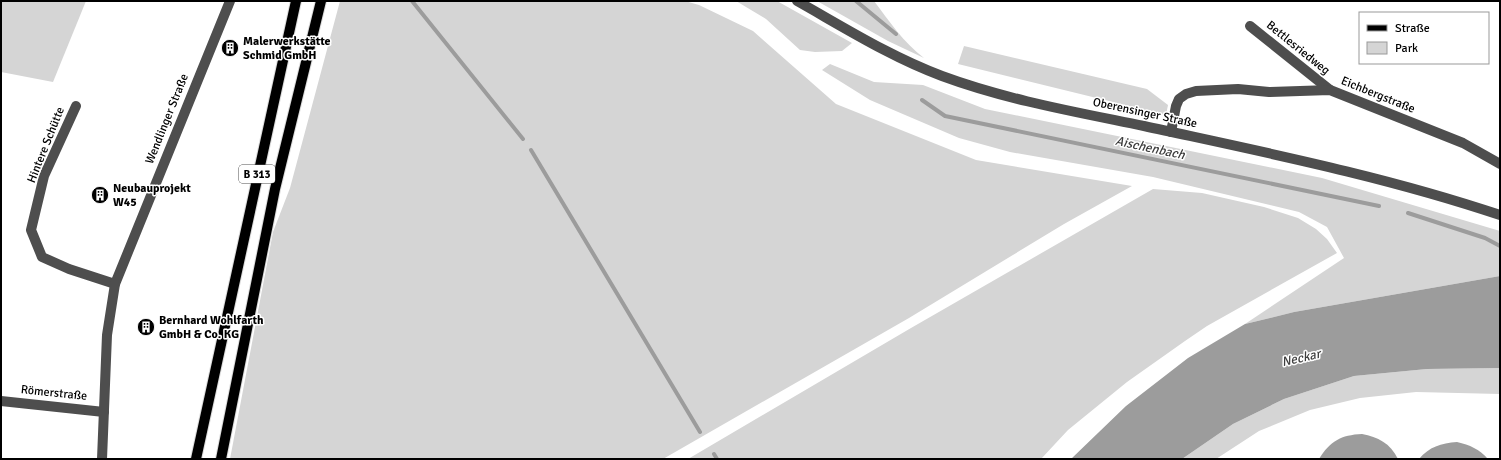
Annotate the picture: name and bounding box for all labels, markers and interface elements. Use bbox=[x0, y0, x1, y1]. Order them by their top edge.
legend bbox=[1359, 12, 1489, 64]
street label: Bettlesriedweg bbox=[1263, 18, 1333, 78]
text: Straße bbox=[1395, 21, 1430, 36]
place label: Malerwerkstätte Schmid GmbH bbox=[243, 34, 331, 63]
building icon: Malerwerkstätte Schmid GmbH bbox=[220, 38, 240, 58]
text: Park bbox=[1395, 41, 1418, 56]
street label: Wendlinger Straße bbox=[142, 72, 192, 166]
street label: Eichbergstraße bbox=[1339, 73, 1417, 117]
street label: Oberensinger Straße bbox=[1091, 95, 1199, 131]
street label: Hintere Schütte bbox=[24, 105, 68, 185]
water label: Aischenbach bbox=[1114, 133, 1187, 163]
road number: B 313 bbox=[239, 165, 275, 183]
place label: Neubauprojekt W45 bbox=[113, 181, 191, 210]
building icon: Neubauprojekt W45 bbox=[90, 185, 110, 205]
place label: Bernhard Wohlfarth GmbH & Co. KG bbox=[159, 313, 264, 342]
building icon: Bernhard Wohlfarth GmbH & Co. KG bbox=[136, 317, 156, 337]
water label: Neckar bbox=[1280, 345, 1324, 370]
street label: Römerstraße bbox=[20, 382, 88, 404]

